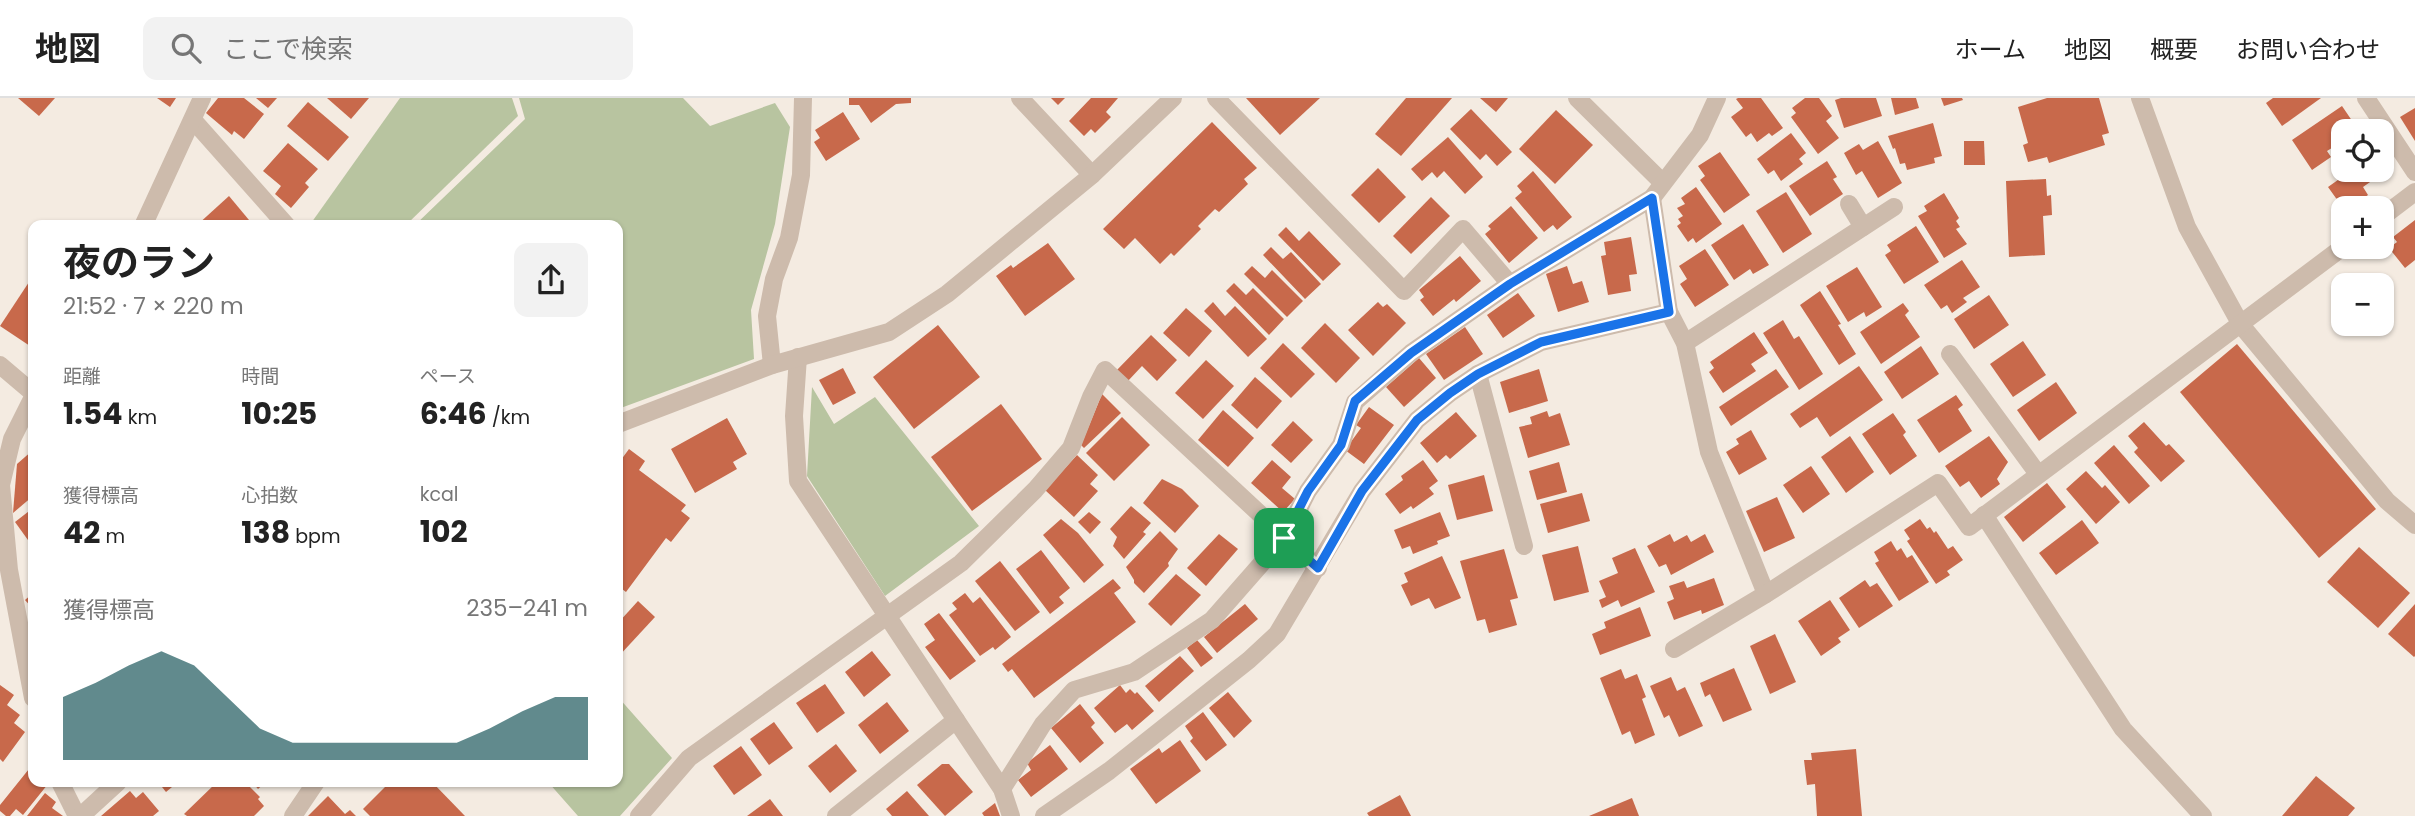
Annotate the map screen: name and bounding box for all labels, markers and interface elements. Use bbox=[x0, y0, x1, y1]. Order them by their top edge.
search box bbox=[143, 17, 633, 80]
text: 地図 bbox=[35, 25, 101, 72]
icon: search bbox=[167, 29, 205, 67]
text: ここで検索 bbox=[223, 31, 353, 67]
text: ホーム bbox=[1955, 33, 2026, 66]
text: 地図 bbox=[2064, 33, 2112, 66]
text: 概要 bbox=[2150, 33, 2198, 66]
text: お問い合わせ bbox=[2236, 33, 2380, 66]
map controls bbox=[2331, 119, 2394, 336]
button: locate bbox=[2331, 119, 2394, 182]
button: + bbox=[2331, 196, 2394, 259]
text: 夜のラン bbox=[63, 236, 215, 289]
button: share bbox=[514, 243, 588, 317]
button: − bbox=[2331, 273, 2394, 336]
text: 21:52 · 7 × 220 m bbox=[63, 290, 244, 322]
text: 距離 bbox=[63, 363, 101, 390]
text: 時間 bbox=[241, 363, 279, 390]
text: ペース bbox=[420, 363, 476, 390]
text: 1.54 bbox=[63, 392, 123, 435]
text: 10:25 bbox=[241, 392, 317, 435]
text: 6:46 bbox=[420, 392, 487, 435]
text: km bbox=[123, 404, 157, 431]
text: /km bbox=[487, 404, 530, 431]
text: kcal bbox=[420, 481, 459, 508]
text: 獲得標高 bbox=[63, 482, 139, 509]
text: 心拍数 bbox=[241, 482, 298, 509]
pin bbox=[1254, 508, 1314, 568]
text: 102 bbox=[420, 510, 468, 553]
text: 42 bbox=[63, 511, 100, 554]
text: 138 bbox=[241, 511, 290, 554]
icon: arrive bbox=[1265, 519, 1303, 557]
text: m bbox=[100, 523, 125, 550]
text: bpm bbox=[290, 523, 341, 550]
text: 235–241 m bbox=[466, 592, 588, 624]
text: 獲得標高 bbox=[63, 594, 155, 626]

